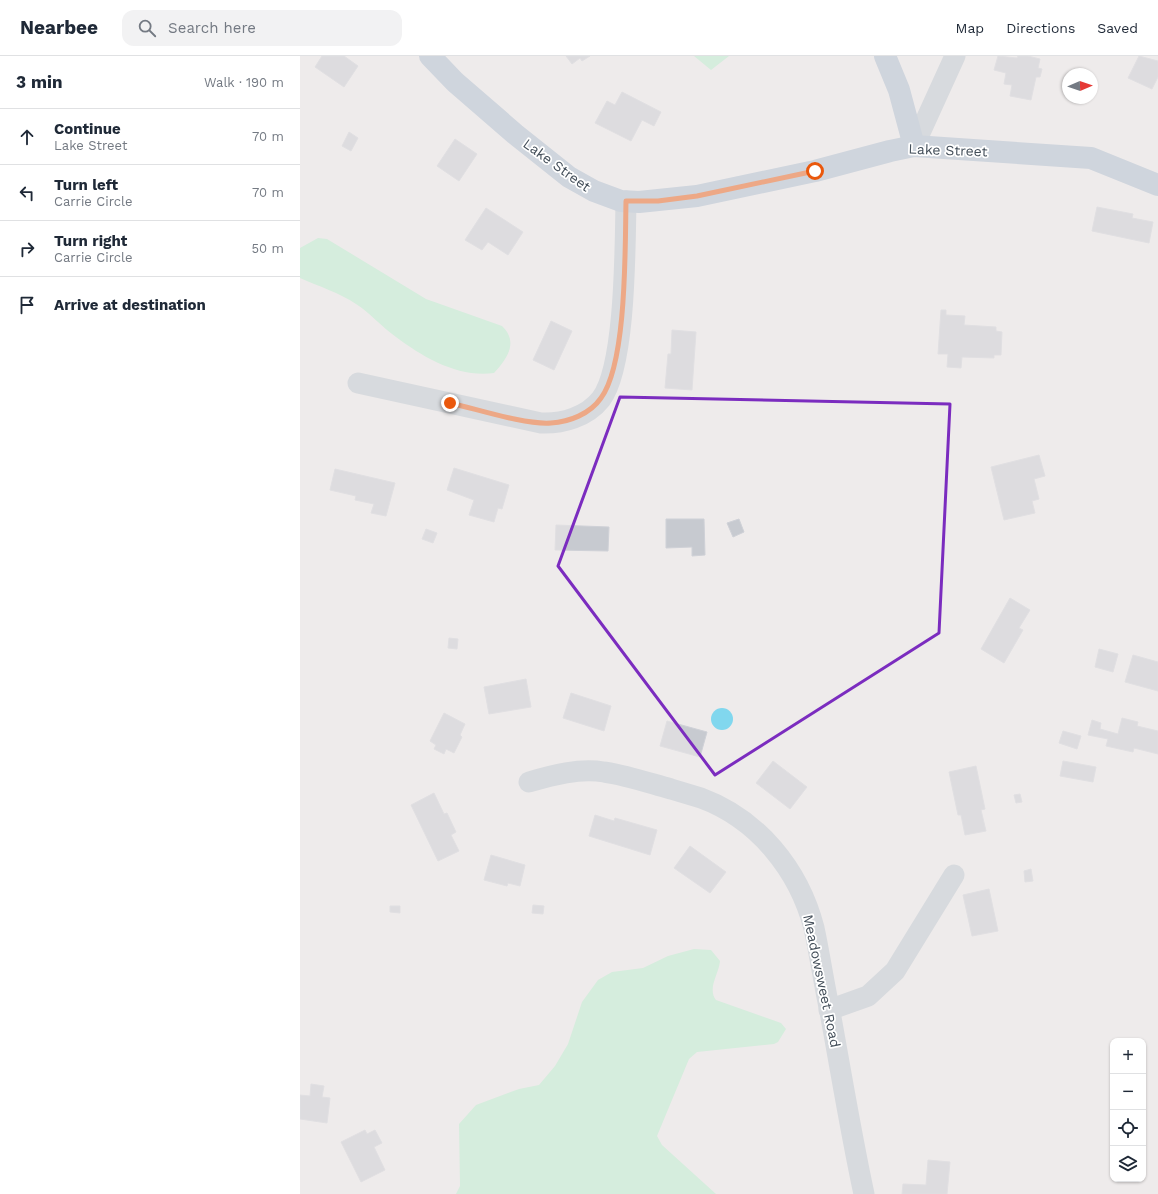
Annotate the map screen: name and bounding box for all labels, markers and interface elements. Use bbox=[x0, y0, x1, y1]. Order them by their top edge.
search box bbox=[122, 10, 402, 46]
text: Nearbee bbox=[20, 16, 98, 39]
icon: search bbox=[136, 17, 158, 39]
text: Search here bbox=[168, 19, 256, 37]
text: Map bbox=[956, 20, 984, 36]
text: Directions bbox=[1006, 20, 1075, 36]
text: Saved bbox=[1097, 20, 1138, 36]
north arrow bbox=[1062, 68, 1098, 104]
text: 3 min bbox=[16, 72, 62, 92]
text: Walk · 190 m bbox=[204, 75, 284, 90]
text: Continue bbox=[54, 120, 121, 138]
icon: ahead bbox=[16, 126, 38, 148]
text: 70 m bbox=[252, 129, 284, 144]
street label: Lake Street bbox=[520, 135, 594, 195]
text: Lake Street bbox=[54, 138, 127, 153]
street label: Lake Street bbox=[908, 141, 988, 159]
route start bbox=[806, 162, 824, 180]
text: Turn left bbox=[54, 176, 118, 194]
icon: left bbox=[16, 182, 38, 204]
text: 70 m bbox=[252, 185, 284, 200]
text: Carrie Circle bbox=[54, 194, 133, 209]
text: Turn right bbox=[54, 232, 127, 250]
icon: right bbox=[16, 238, 38, 260]
text: 50 m bbox=[252, 241, 284, 256]
text: Carrie Circle bbox=[54, 250, 133, 265]
icon: arrive bbox=[16, 294, 38, 316]
text: Arrive at destination bbox=[54, 296, 206, 314]
route end bbox=[441, 394, 459, 412]
street label: Meadowsweet Road bbox=[800, 913, 844, 1049]
map controls bbox=[1110, 1038, 1146, 1182]
button: + bbox=[1110, 1038, 1146, 1074]
button: − bbox=[1110, 1074, 1146, 1110]
button: locate bbox=[1110, 1110, 1146, 1146]
button: layers bbox=[1110, 1146, 1146, 1182]

